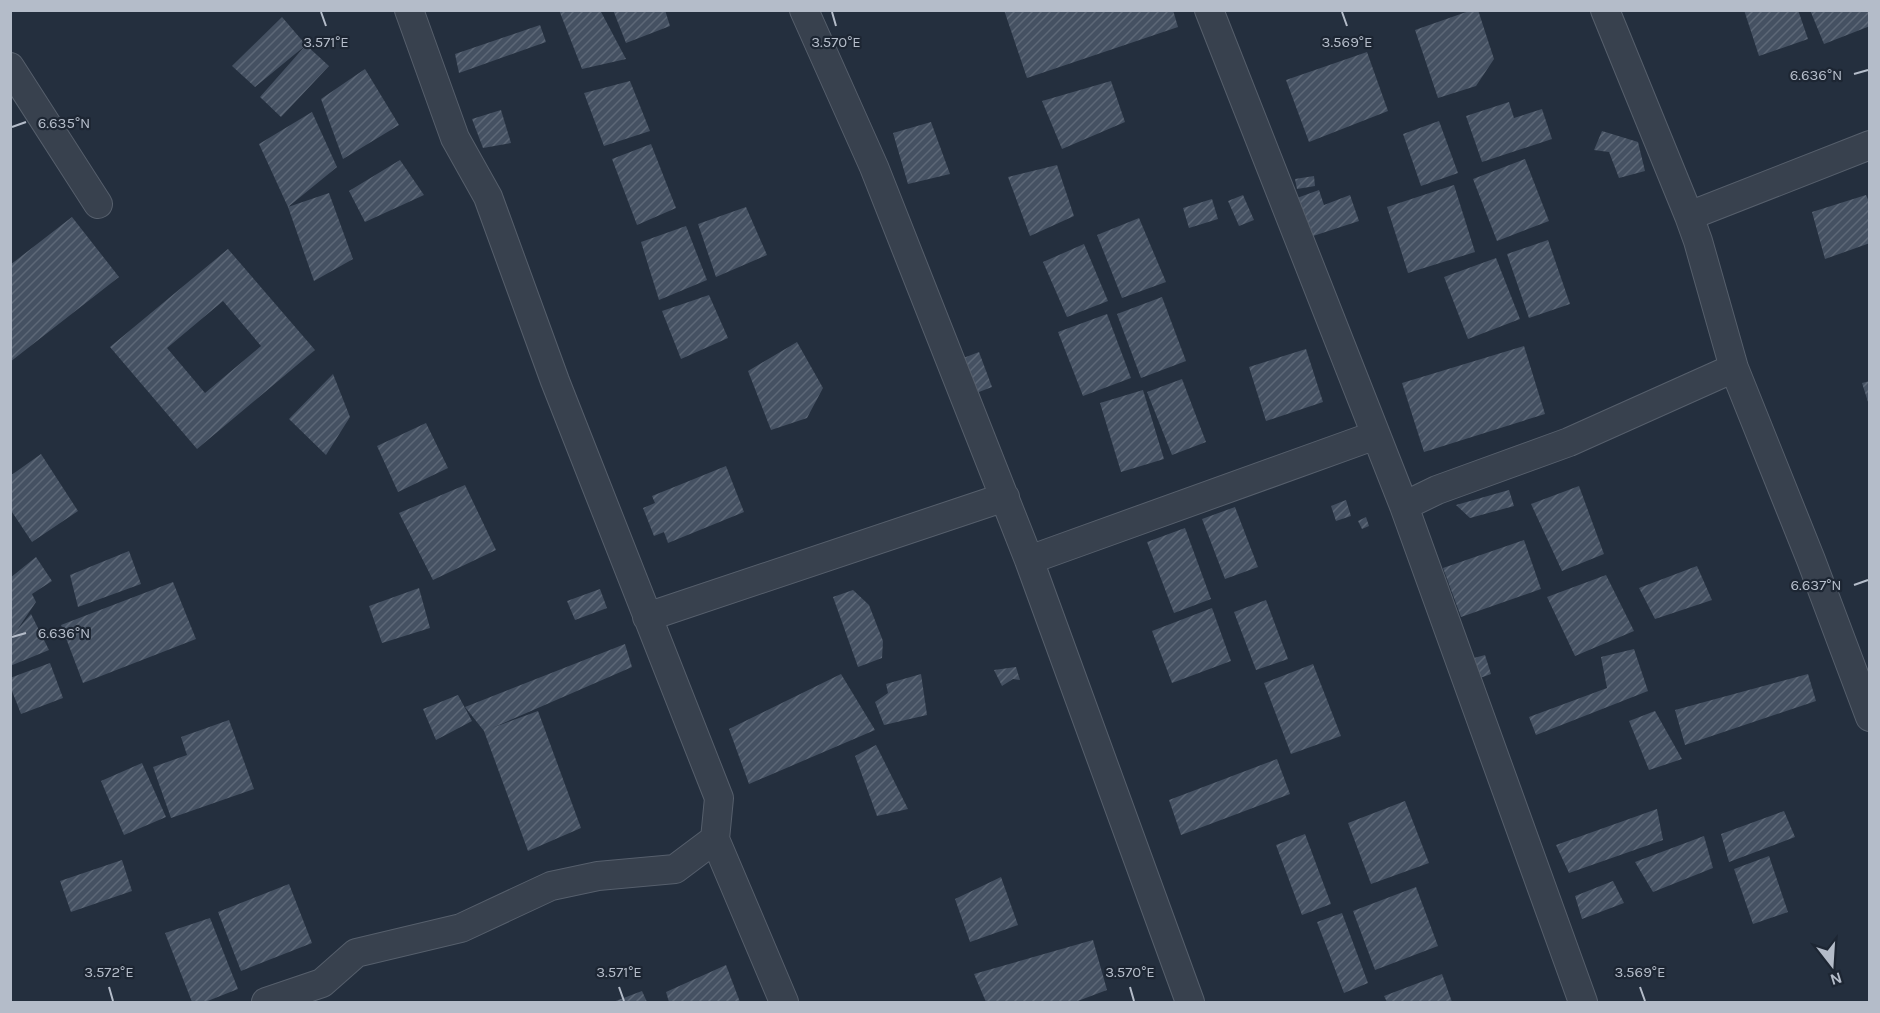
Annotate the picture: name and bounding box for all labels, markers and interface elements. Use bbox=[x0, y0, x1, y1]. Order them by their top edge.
text: 3.571°E bbox=[303, 33, 349, 51]
text: 3.570°E bbox=[811, 33, 861, 51]
text: 3.569°E bbox=[1322, 33, 1372, 51]
text: 6.636°N bbox=[1790, 66, 1842, 84]
text: 6.635°N bbox=[38, 114, 90, 132]
text: 6.637°N bbox=[1790, 576, 1842, 594]
text: 6.636°N bbox=[38, 624, 90, 642]
north arrow bbox=[1802, 935, 1862, 995]
text: 3.572°E bbox=[84, 963, 134, 981]
text: 3.571°E bbox=[596, 963, 642, 981]
text: 3.570°E bbox=[1105, 963, 1155, 981]
text: 3.569°E bbox=[1615, 963, 1665, 981]
text: N bbox=[1828, 968, 1845, 990]

